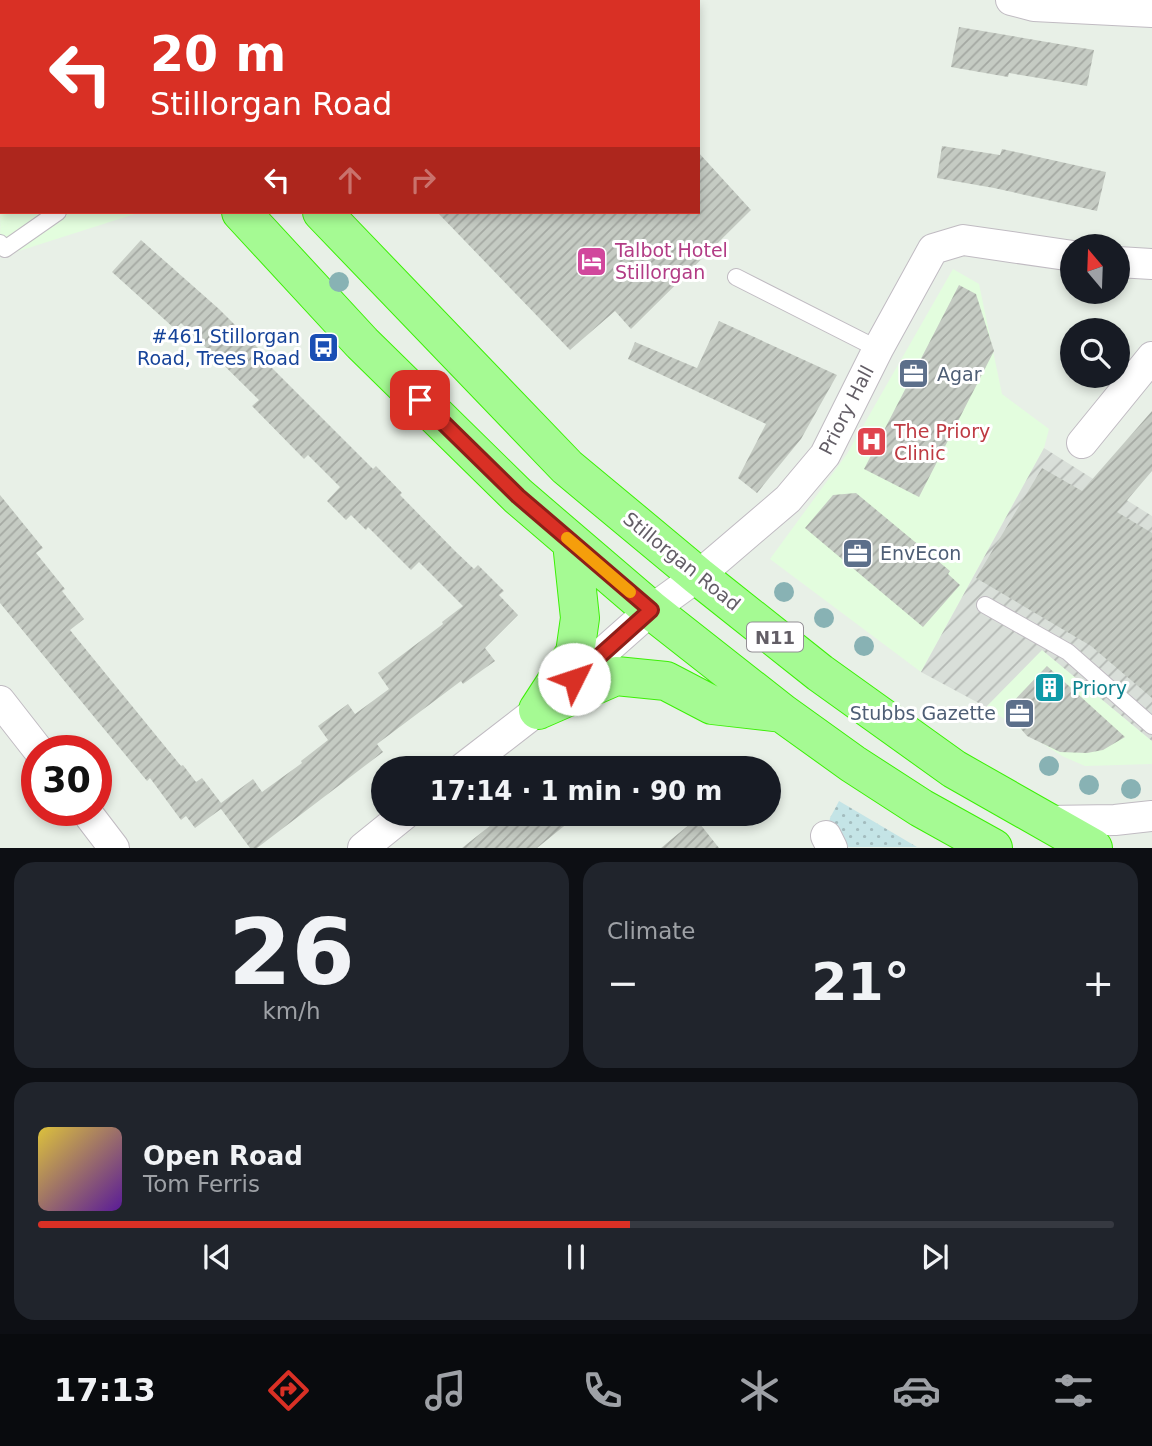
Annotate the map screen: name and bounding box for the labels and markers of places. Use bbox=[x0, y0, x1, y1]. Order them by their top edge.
place label: Talbot Hotel Stillorgan bbox=[614, 239, 728, 283]
hotel icon: Talbot Hotel Stillorgan bbox=[575, 244, 609, 278]
place label: #461 Stillorgan Road, Trees Road bbox=[137, 325, 300, 369]
bus stop icon: #461 Stillorgan Road, Trees Road bbox=[306, 330, 340, 364]
office icon: Agar bbox=[897, 357, 931, 391]
place label: Agar bbox=[937, 363, 982, 385]
pin bbox=[390, 370, 450, 430]
place label: The Priory Clinic bbox=[893, 420, 990, 464]
hospital icon: The Priory Clinic bbox=[854, 425, 888, 459]
office icon: EnvEcon bbox=[840, 536, 874, 570]
place label: EnvEcon bbox=[880, 542, 961, 564]
building icon: Priory bbox=[1032, 671, 1066, 705]
place label: Priory bbox=[1072, 677, 1127, 699]
office icon: Stubbs Gazette bbox=[1002, 696, 1036, 730]
place label: Stubbs Gazette bbox=[850, 702, 996, 724]

